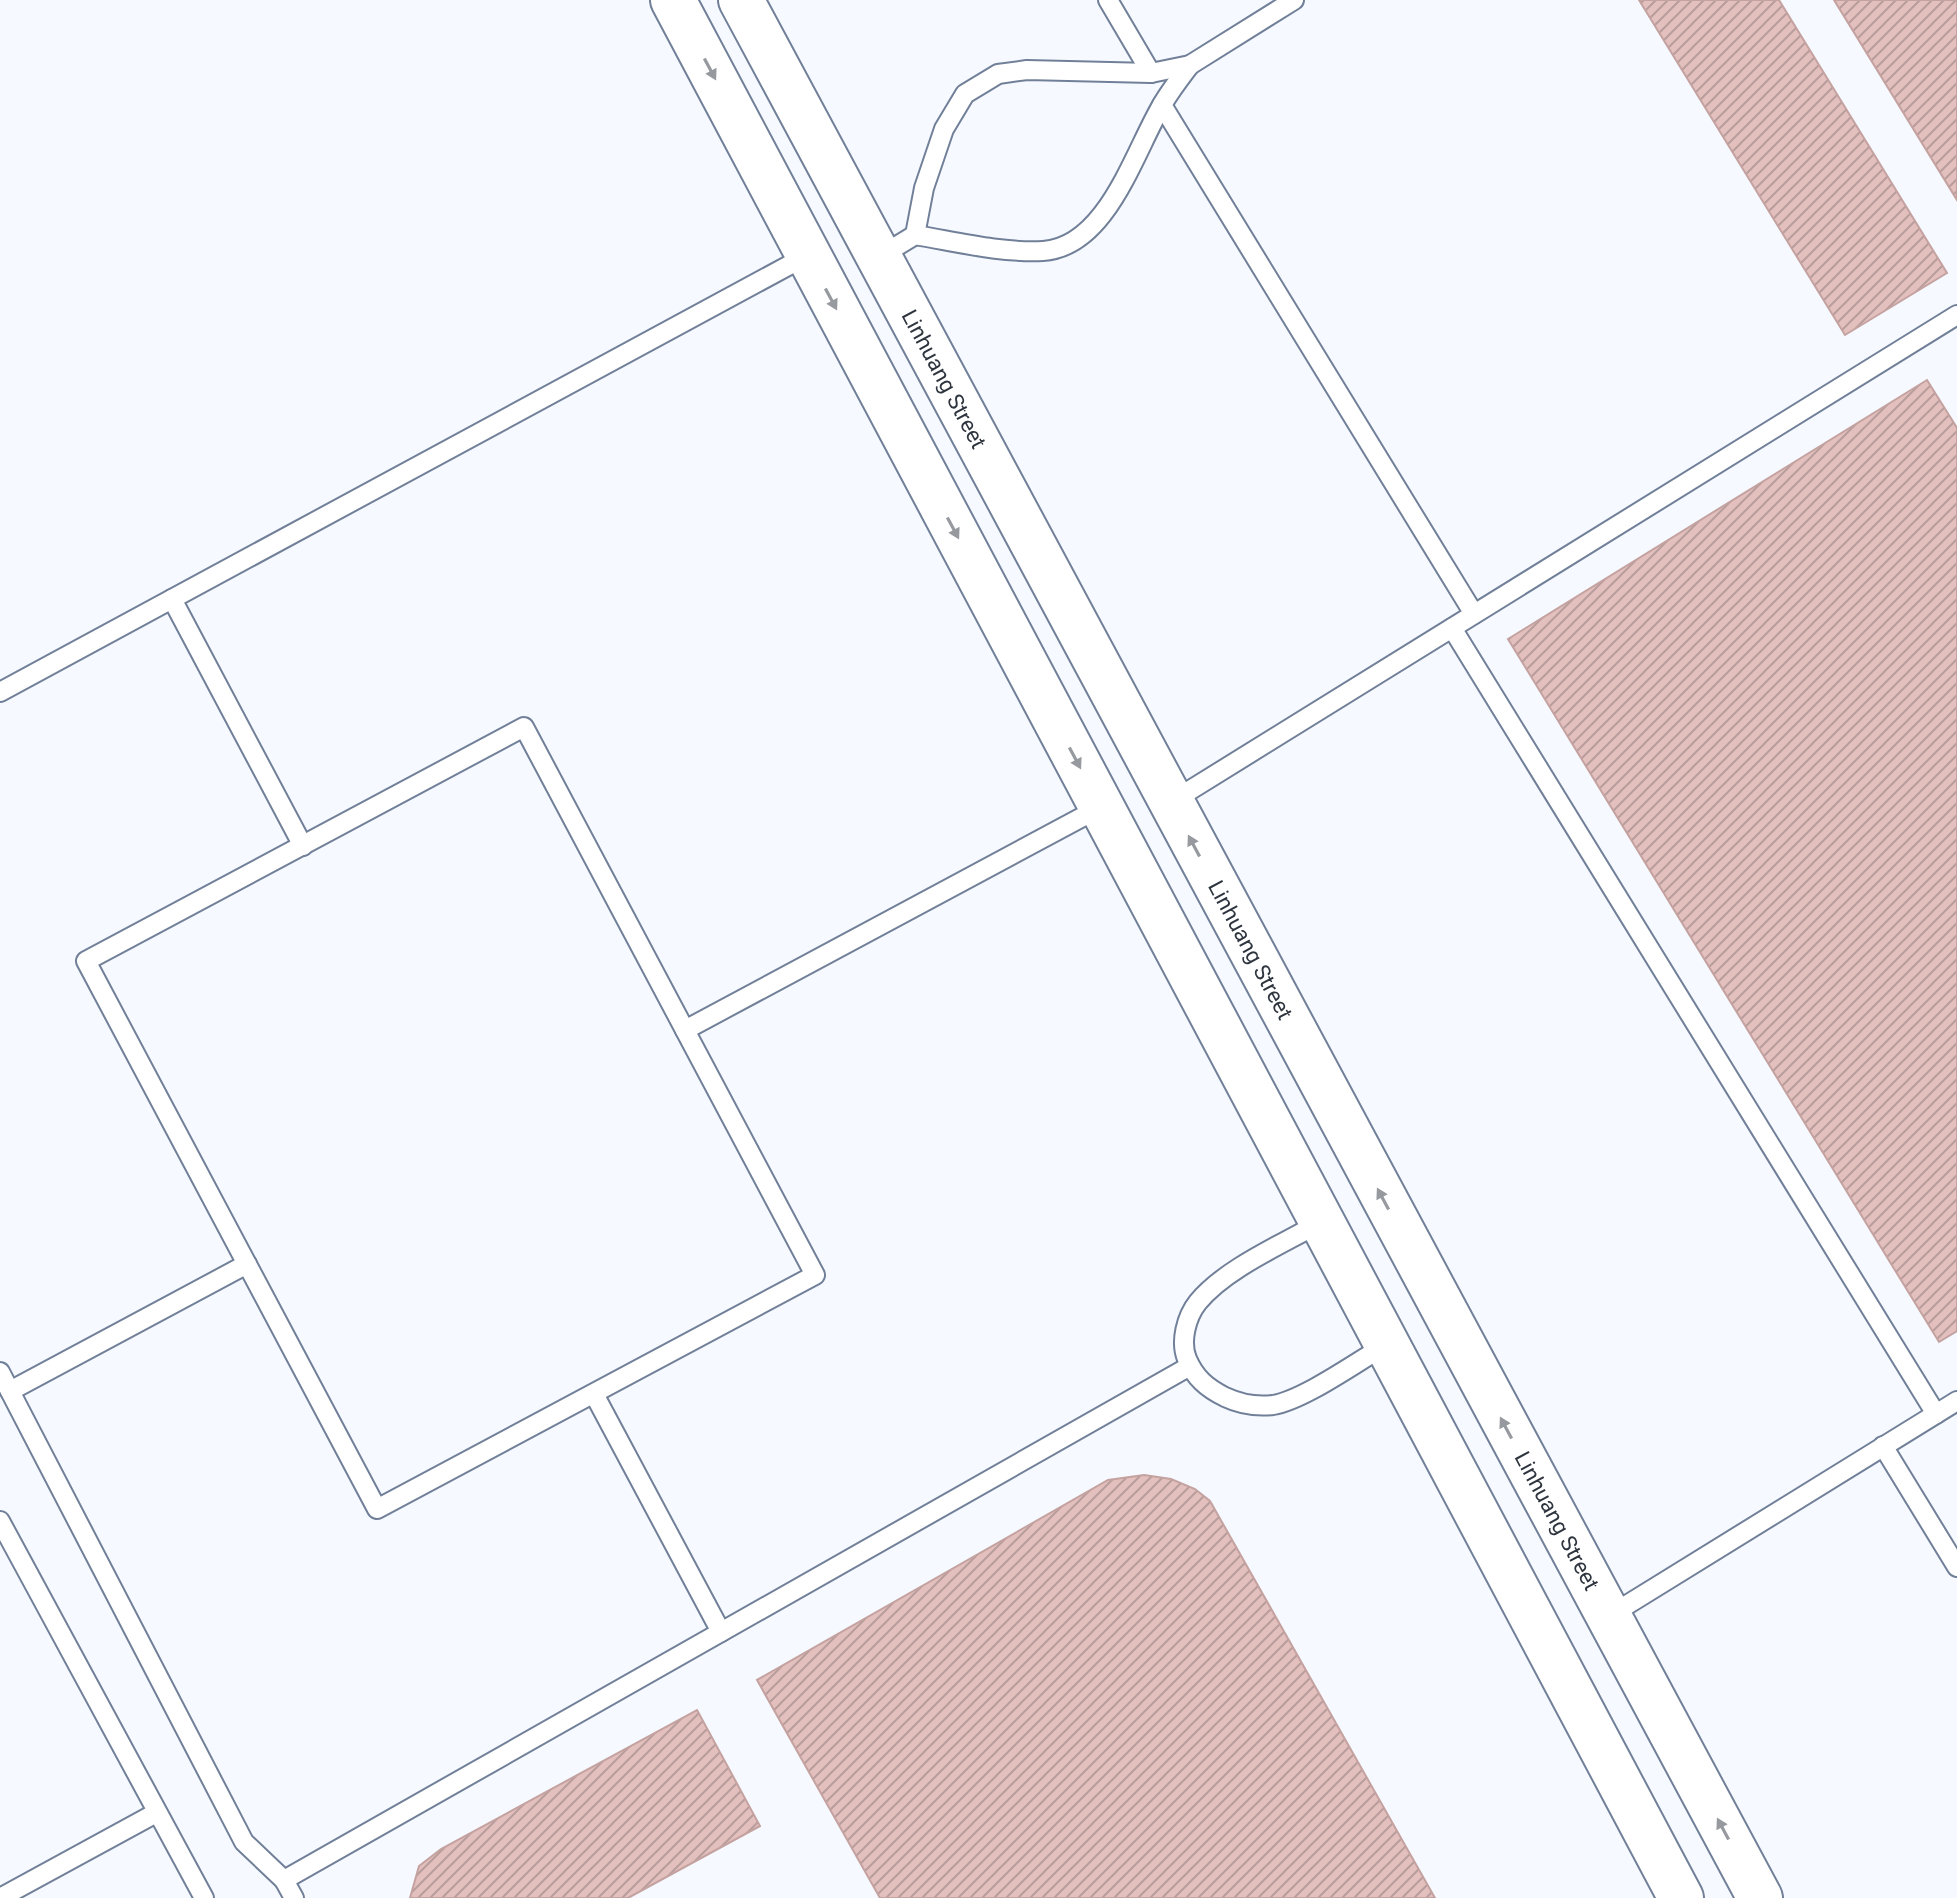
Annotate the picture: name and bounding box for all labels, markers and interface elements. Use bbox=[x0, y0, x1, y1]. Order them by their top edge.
one-way arrow bbox=[702, 58, 716, 80]
one-way arrow bbox=[825, 287, 838, 310]
street label: Linhuang Street bbox=[897, 305, 992, 452]
one-way arrow bbox=[947, 517, 960, 540]
one-way arrow bbox=[1068, 747, 1082, 769]
one-way arrow bbox=[1188, 835, 1201, 858]
street label: Linhuang Street bbox=[1204, 876, 1298, 1023]
one-way arrow bbox=[1377, 1188, 1391, 1210]
one-way arrow bbox=[1500, 1417, 1514, 1439]
street label: Linhuang Street bbox=[1510, 1447, 1605, 1594]
one-way arrow bbox=[1716, 1818, 1730, 1841]

